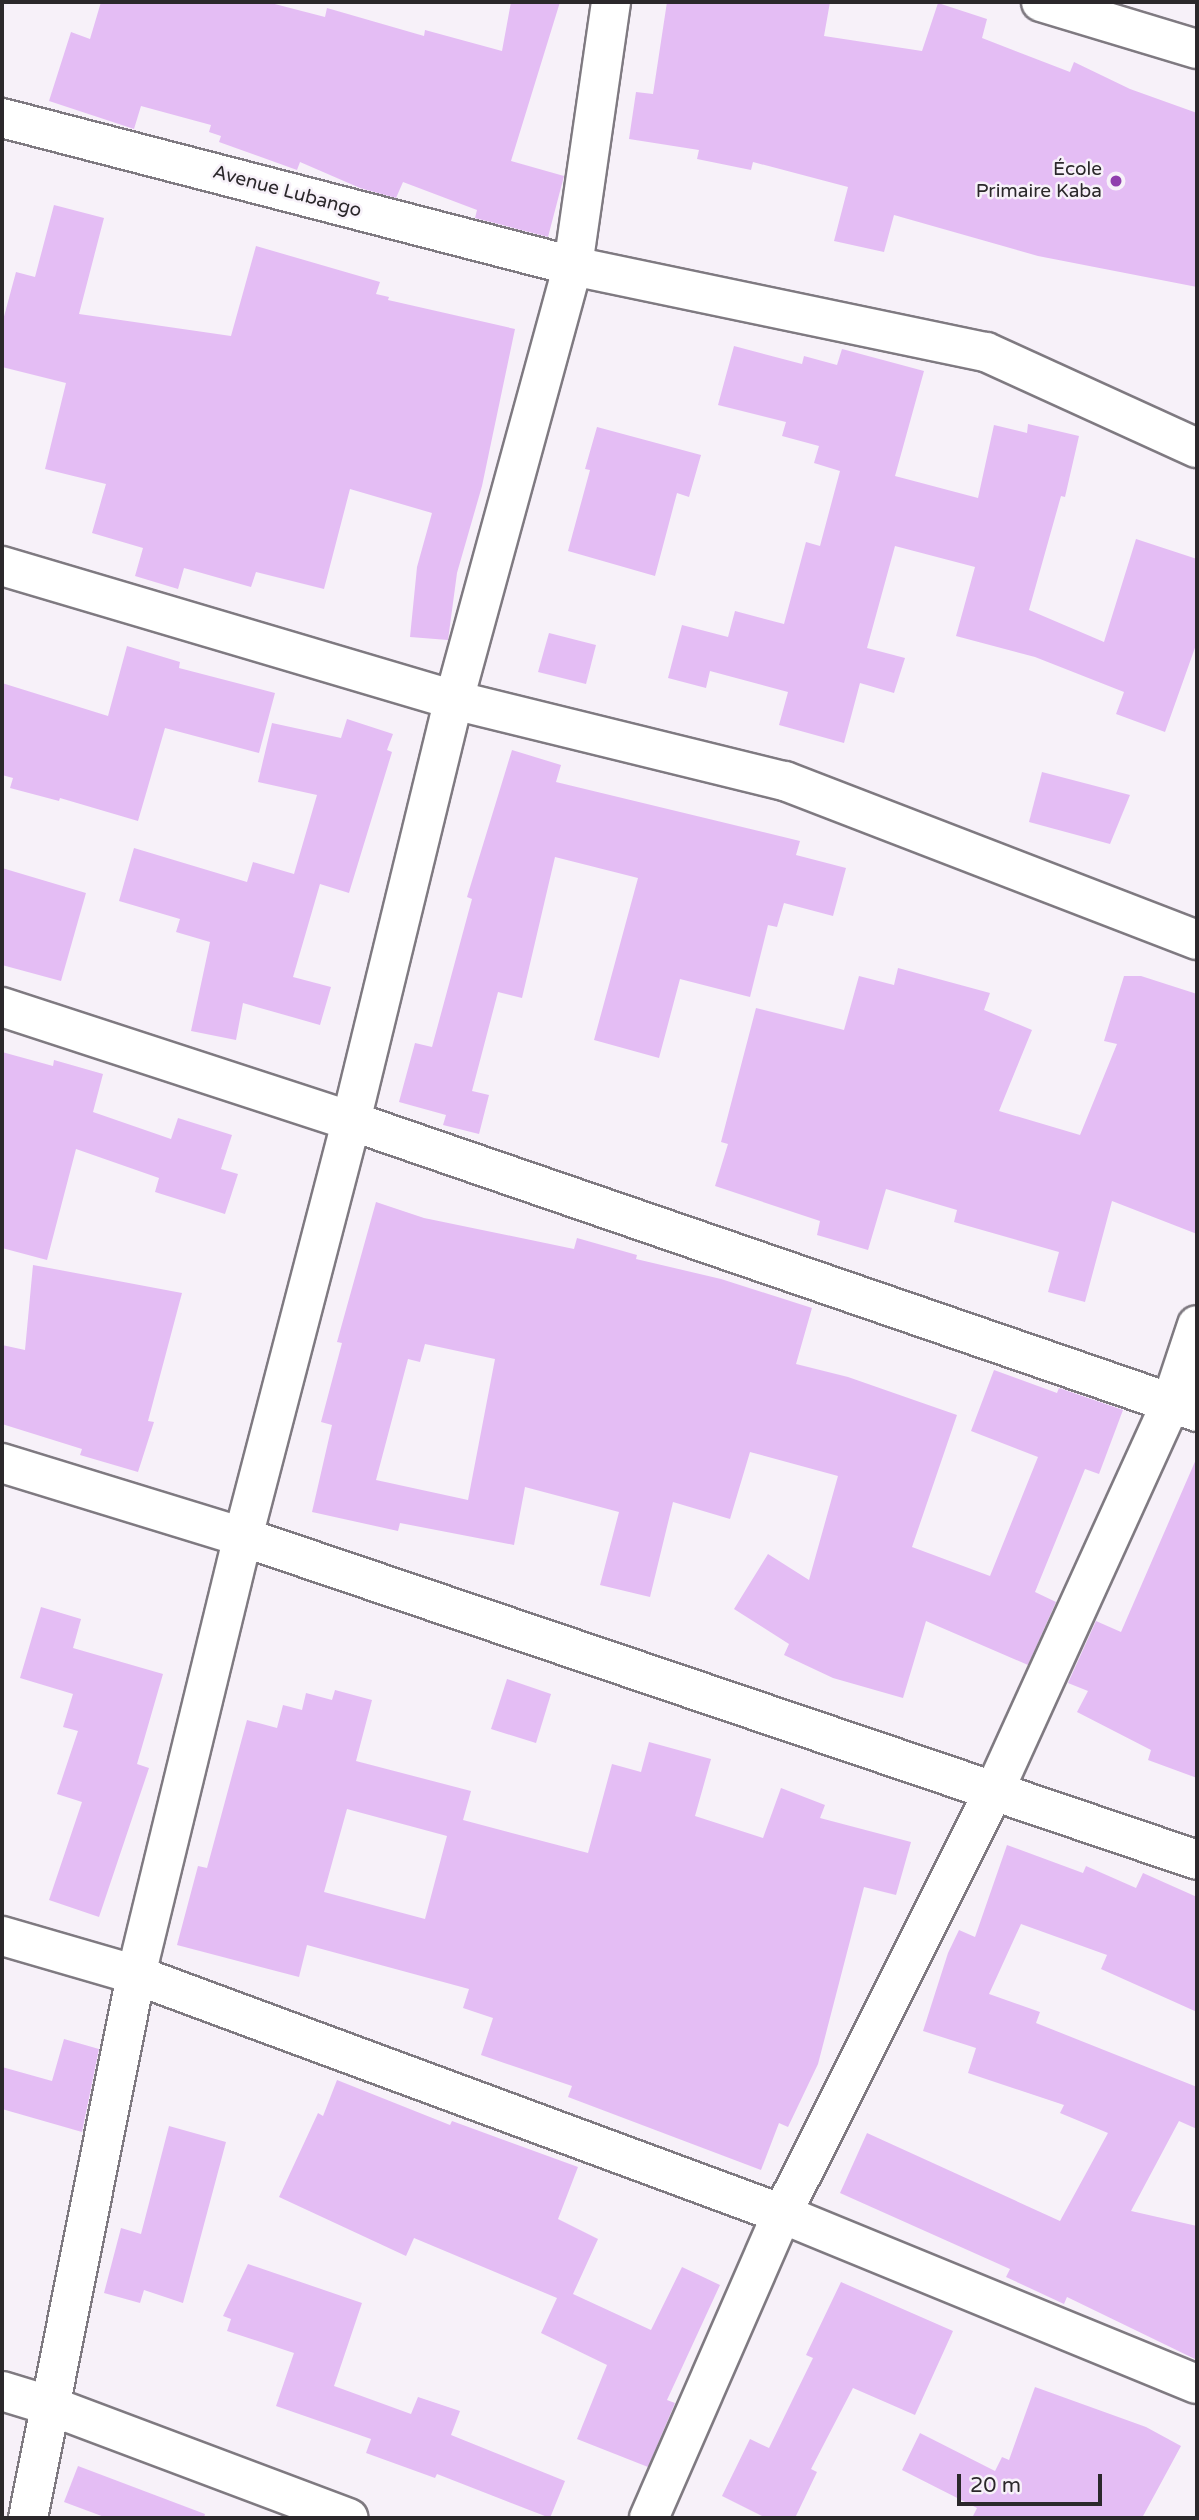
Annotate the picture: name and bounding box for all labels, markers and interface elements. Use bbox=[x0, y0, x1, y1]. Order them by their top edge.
place label: École Primaire Kaba bbox=[976, 159, 1102, 203]
street label: Avenue Lubango bbox=[210, 161, 364, 223]
marker: École Primaire Kaba bbox=[1108, 173, 1124, 189]
scale bar bbox=[961, 2460, 1106, 2504]
text: 20 m bbox=[970, 2473, 1021, 2498]

